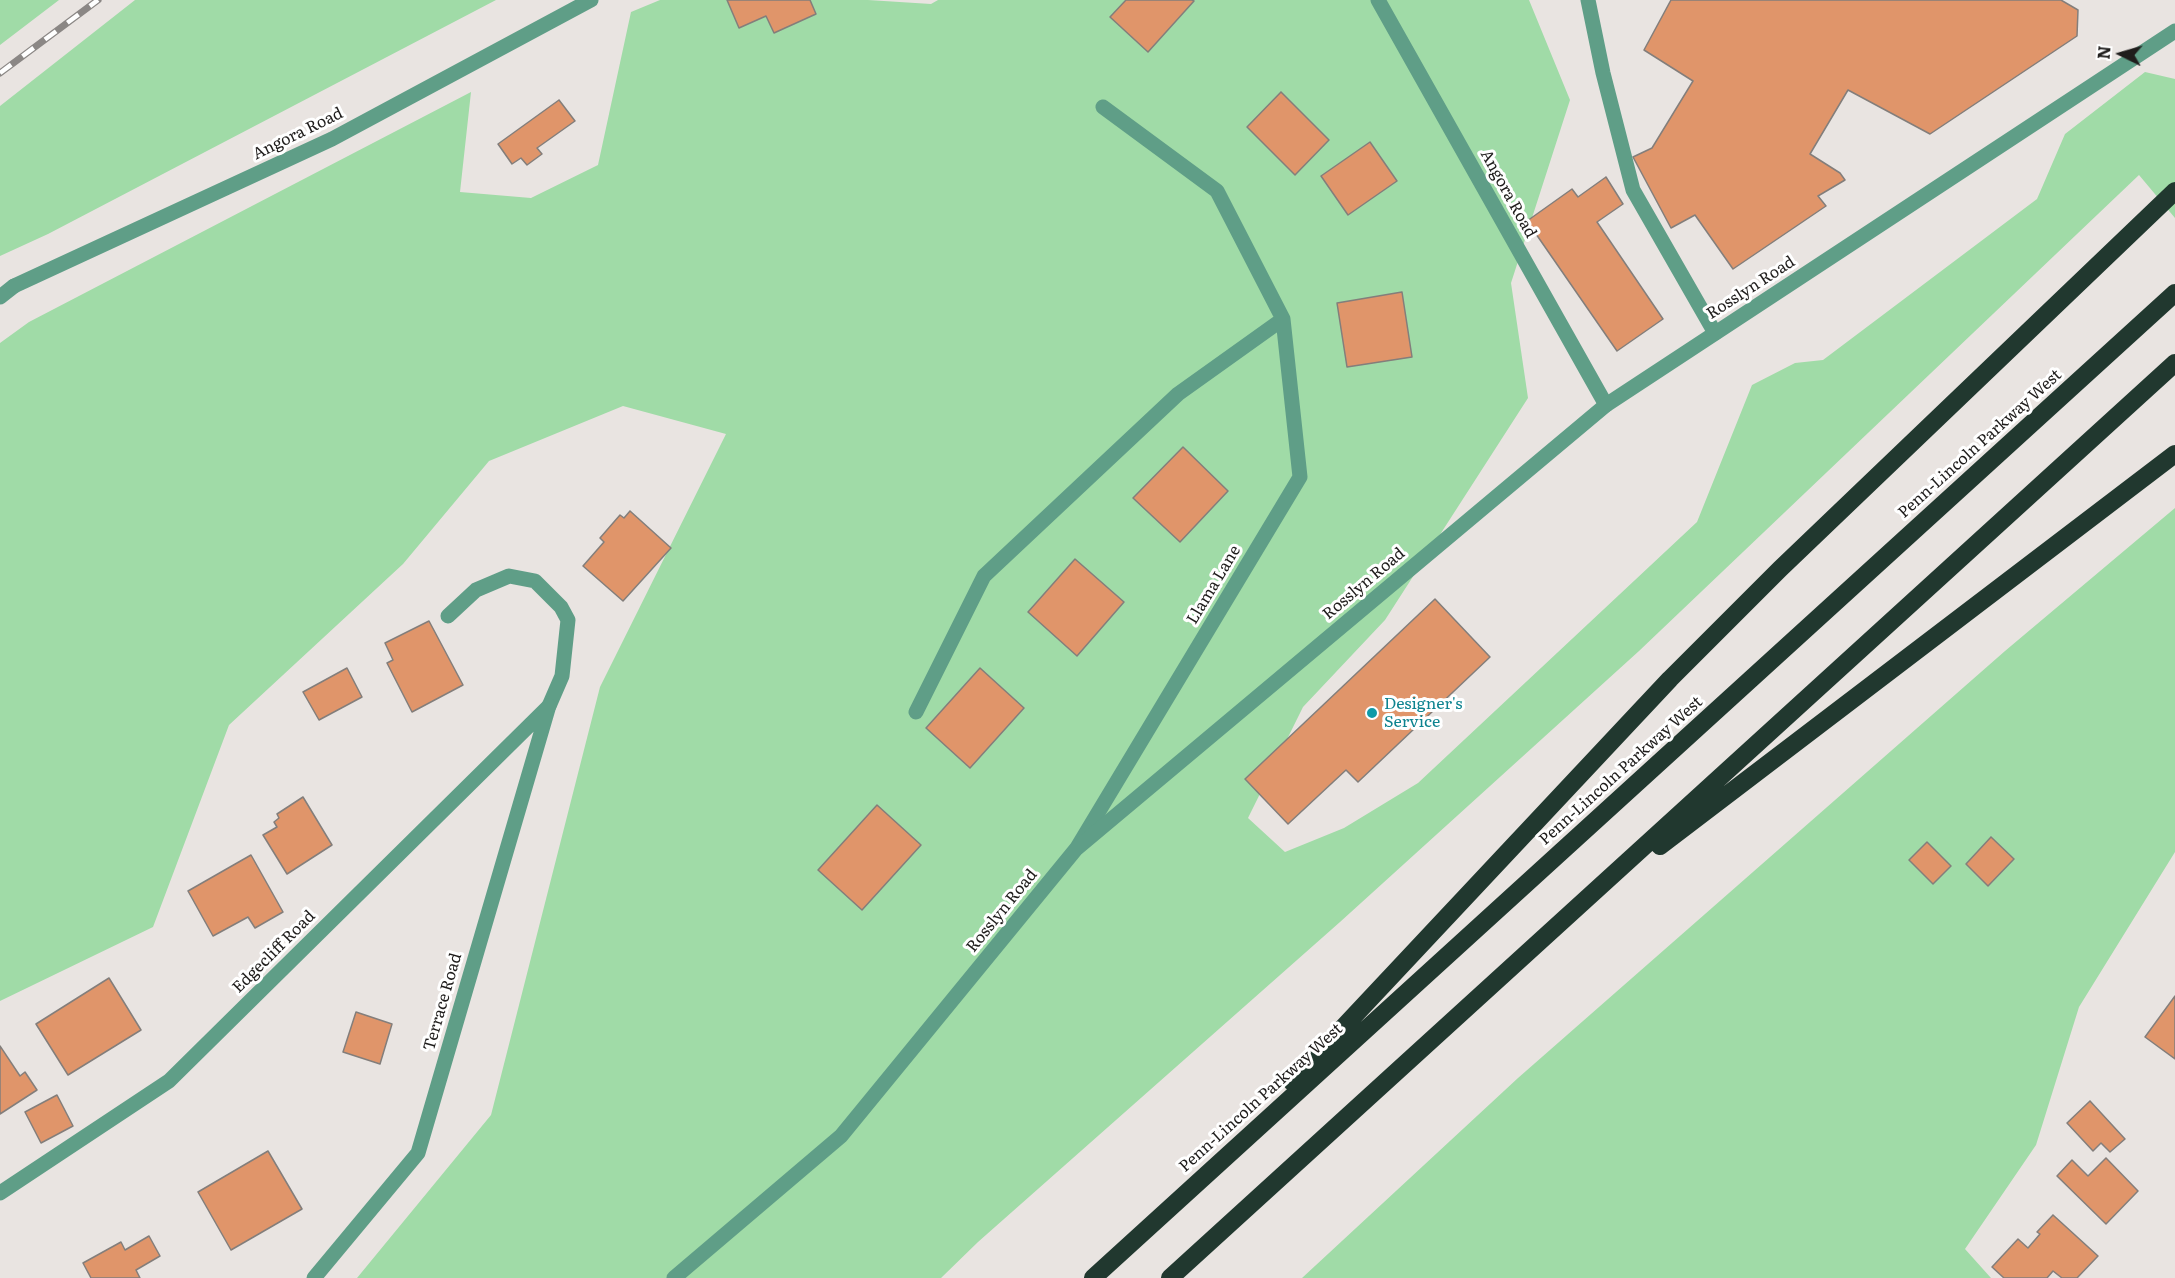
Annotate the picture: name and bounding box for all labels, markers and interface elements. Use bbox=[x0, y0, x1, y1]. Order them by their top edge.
north arrow bbox=[2091, 24, 2151, 84]
text: N bbox=[2091, 45, 2116, 60]
street label: Angora Road bbox=[250, 104, 346, 164]
street label: Angora Road bbox=[1476, 146, 1540, 242]
street label: Rosslyn Road bbox=[1703, 252, 1799, 324]
street label: Penn-Lincoln Parkway West bbox=[1894, 366, 2066, 522]
street label: Llama Lane bbox=[1183, 542, 1245, 628]
street label: Rosslyn Road bbox=[1319, 544, 1409, 624]
street label: Penn-Lincoln Parkway West bbox=[1535, 693, 1707, 849]
place label: Designer's Service bbox=[1384, 694, 1463, 732]
marker: Designer's Service bbox=[1365, 706, 1379, 720]
street label: Rosslyn Road bbox=[963, 866, 1041, 956]
street label: Edgecliff Road bbox=[229, 907, 319, 997]
street label: Terrace Road bbox=[420, 951, 466, 1053]
street label: Penn-Lincoln Parkway West bbox=[1175, 1020, 1347, 1176]

